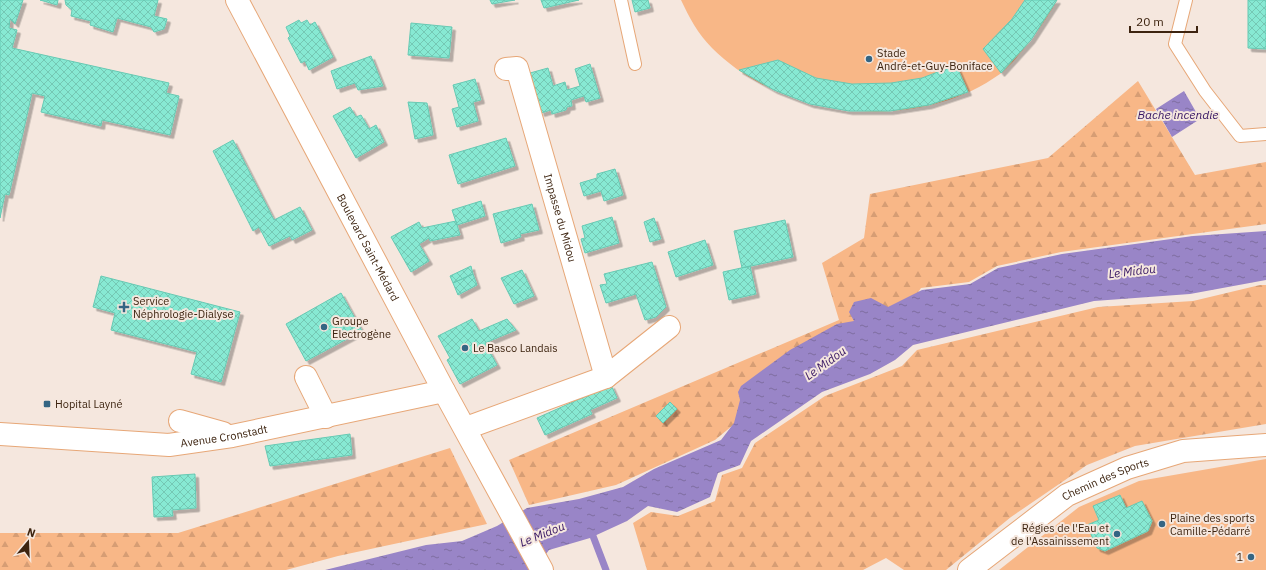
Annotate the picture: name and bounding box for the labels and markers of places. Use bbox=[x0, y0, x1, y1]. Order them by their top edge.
place label: Stade André-et-Guy-Boniface bbox=[877, 46, 993, 73]
marker: Stade André-et-Guy-Boniface bbox=[864, 54, 874, 64]
place label: Service Néphrologie-Dialyse bbox=[133, 294, 234, 321]
marker: Service Néphrologie-Dialyse bbox=[118, 301, 130, 313]
place label: Groupe Electrogène bbox=[332, 314, 391, 341]
marker: Groupe Electrogène bbox=[319, 322, 329, 332]
place label: Le Basco Landais bbox=[473, 341, 558, 355]
marker: Le Basco Landais bbox=[460, 343, 470, 353]
place label: Hopital Layné bbox=[55, 397, 123, 411]
marker: Hopital Layné bbox=[42, 399, 52, 409]
place label: Plaine des sports Camille-Pédarré bbox=[1170, 511, 1255, 538]
marker: Plaine des sports Camille-Pédarré bbox=[1157, 519, 1167, 529]
place label: Régies de l'Eau et de l'Assainissement bbox=[1011, 521, 1109, 548]
marker: Régies de l'Eau et de l'Assainissement bbox=[1112, 529, 1122, 539]
place label: 1 bbox=[1236, 550, 1243, 564]
marker: 1 bbox=[1246, 552, 1256, 562]

